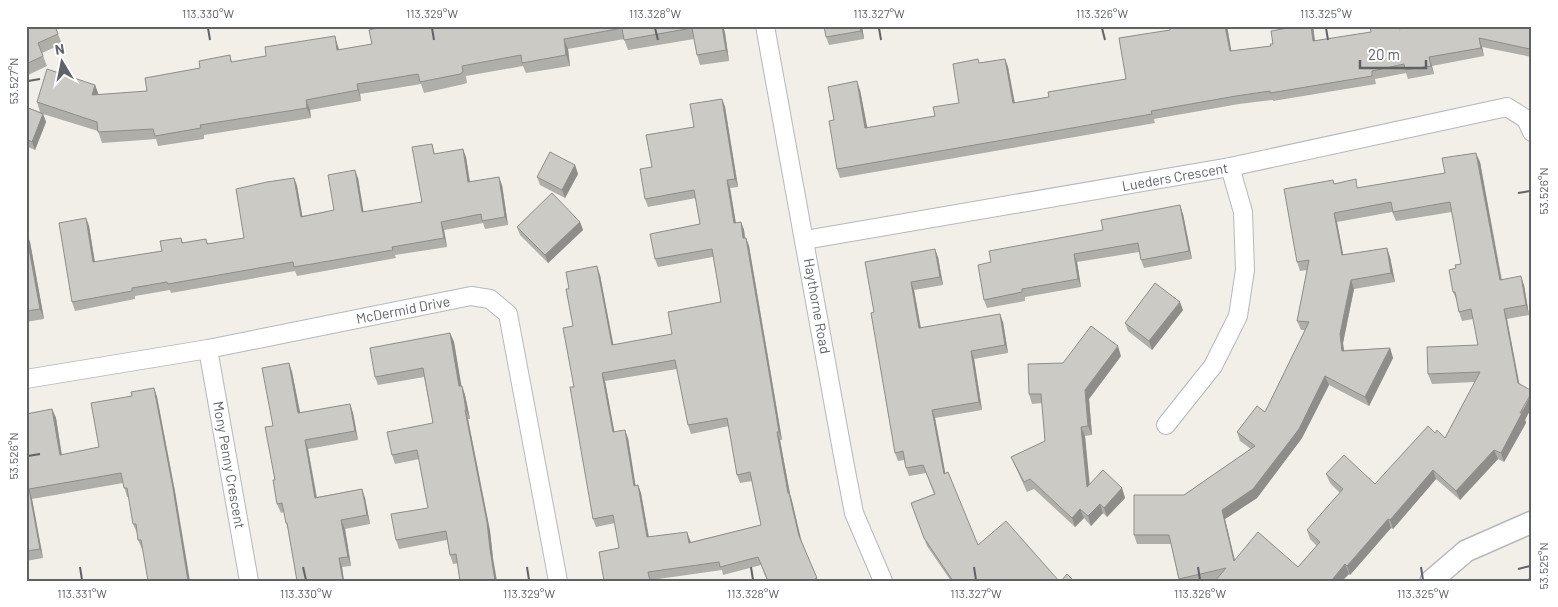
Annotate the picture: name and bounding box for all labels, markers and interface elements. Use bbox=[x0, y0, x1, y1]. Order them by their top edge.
text: 113.330°W bbox=[182, 6, 235, 20]
text: 113.329°W bbox=[406, 6, 458, 20]
text: 113.328°W bbox=[629, 6, 681, 20]
text: 113.327°W bbox=[853, 6, 905, 20]
text: 113.326°W bbox=[1076, 6, 1128, 20]
text: 113.325°W bbox=[1300, 6, 1352, 20]
north arrow bbox=[38, 38, 88, 88]
scale bar bbox=[1360, 38, 1427, 70]
text: N bbox=[54, 40, 66, 58]
text: 20 m bbox=[1368, 45, 1400, 63]
text: 53.527°N bbox=[6, 58, 20, 104]
street label: Lueders Crescent bbox=[1120, 159, 1229, 194]
text: 53.526°N bbox=[1536, 167, 1550, 215]
street label: Haythorne Road bbox=[801, 257, 834, 355]
street label: McDermid Drive bbox=[355, 292, 451, 327]
street label: Mony Penny Crescent bbox=[210, 400, 249, 530]
text: 53.526°N bbox=[6, 432, 20, 480]
text: 53.525°N bbox=[1536, 542, 1550, 590]
text: 113.331°W bbox=[57, 586, 107, 600]
text: 113.330°W bbox=[280, 586, 333, 600]
text: 113.329°W bbox=[503, 586, 555, 600]
text: 113.328°W bbox=[727, 586, 779, 600]
text: 113.327°W bbox=[950, 586, 1002, 600]
text: 113.326°W bbox=[1174, 586, 1226, 600]
text: 113.325°W bbox=[1397, 586, 1449, 600]

